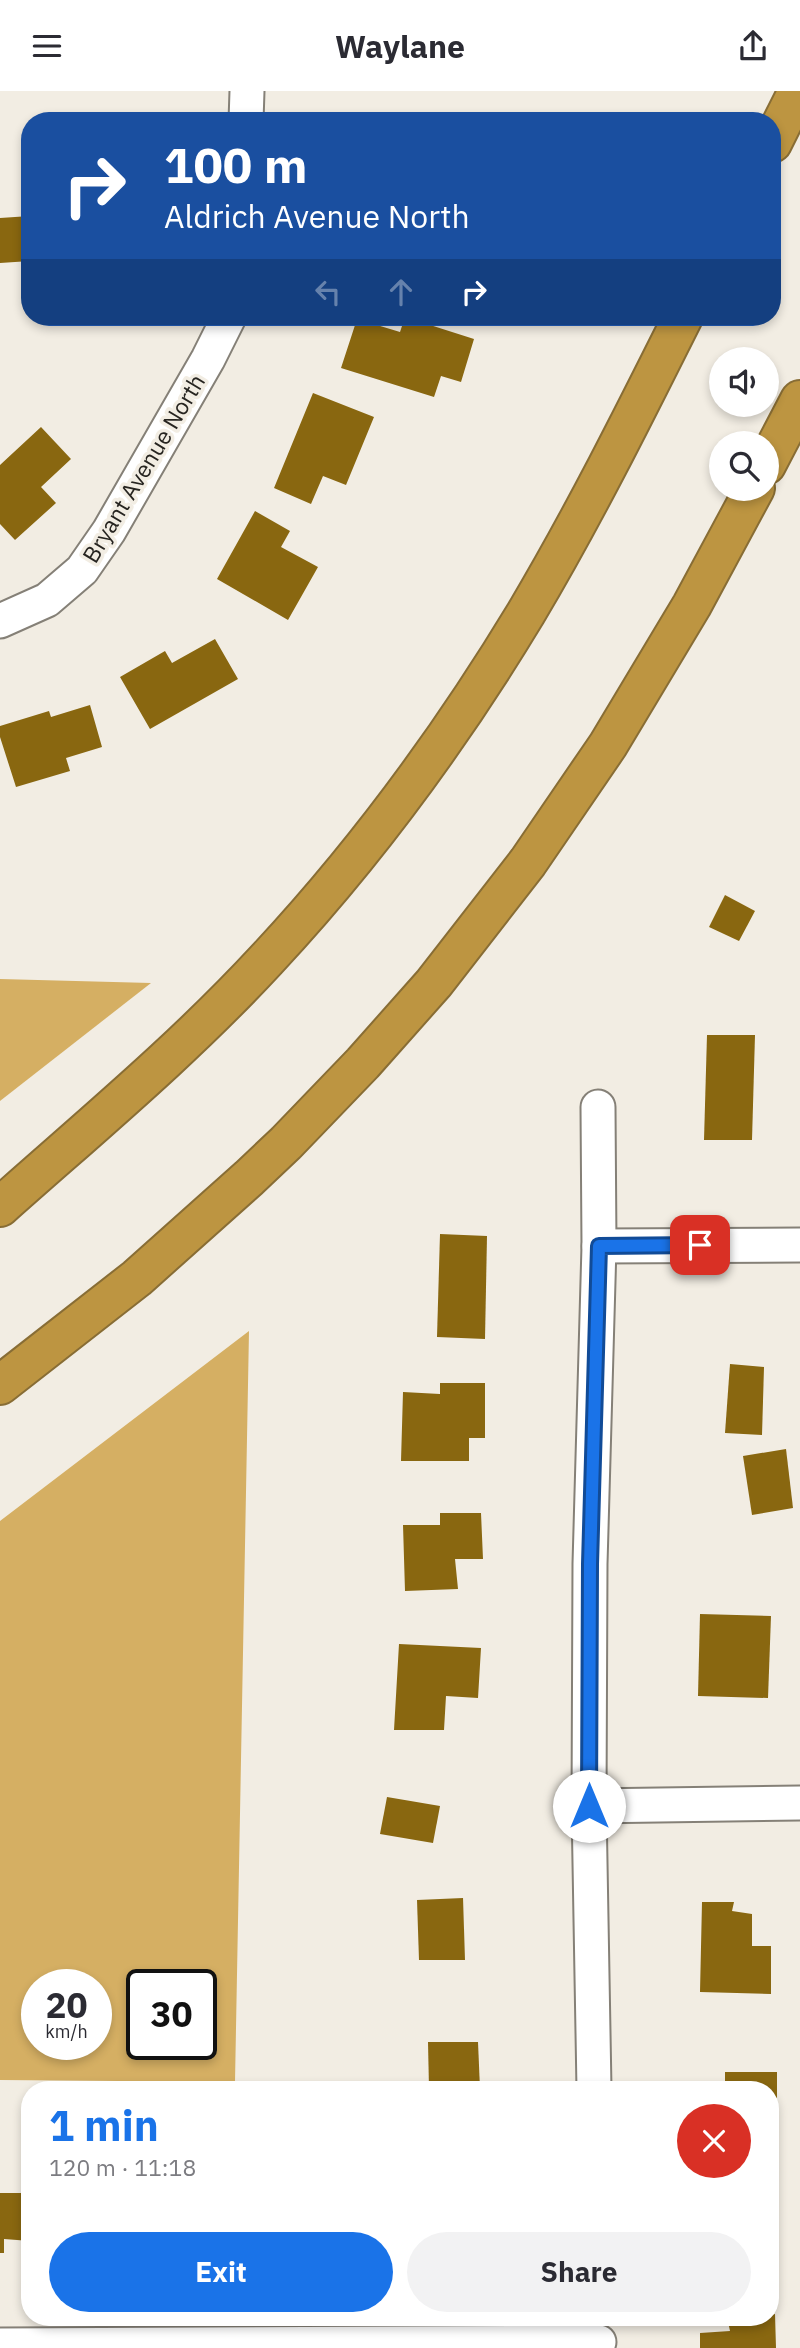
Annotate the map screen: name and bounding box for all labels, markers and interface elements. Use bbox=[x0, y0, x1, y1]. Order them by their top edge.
text: Waylane bbox=[335, 25, 465, 67]
icon: menu bbox=[28, 27, 66, 65]
icon: share bbox=[734, 27, 772, 65]
text: 100 m bbox=[164, 133, 308, 196]
icon: right bbox=[49, 140, 140, 231]
text: Aldrich Avenue North bbox=[164, 195, 470, 237]
icon: left bbox=[309, 273, 347, 311]
icon: ahead bbox=[382, 273, 420, 311]
icon: right bbox=[455, 273, 493, 311]
map controls bbox=[709, 347, 779, 501]
button: sound bbox=[709, 347, 779, 417]
street label: Bryant Avenue North bbox=[75, 368, 211, 568]
button: search bbox=[709, 431, 779, 501]
pin bbox=[670, 1215, 730, 1275]
icon: arrive bbox=[681, 1226, 719, 1264]
position arrow bbox=[552, 1769, 626, 1843]
speed limit sign: 30 bbox=[126, 1969, 217, 2060]
text: 20 bbox=[45, 1982, 88, 2028]
text: km/h bbox=[45, 2020, 88, 2043]
text: 1 min bbox=[49, 2098, 159, 2153]
button: close bbox=[677, 2104, 751, 2178]
text: 120 m · 11:18 bbox=[49, 2152, 196, 2182]
button: Exit bbox=[49, 2232, 393, 2312]
button: Share bbox=[407, 2232, 751, 2312]

